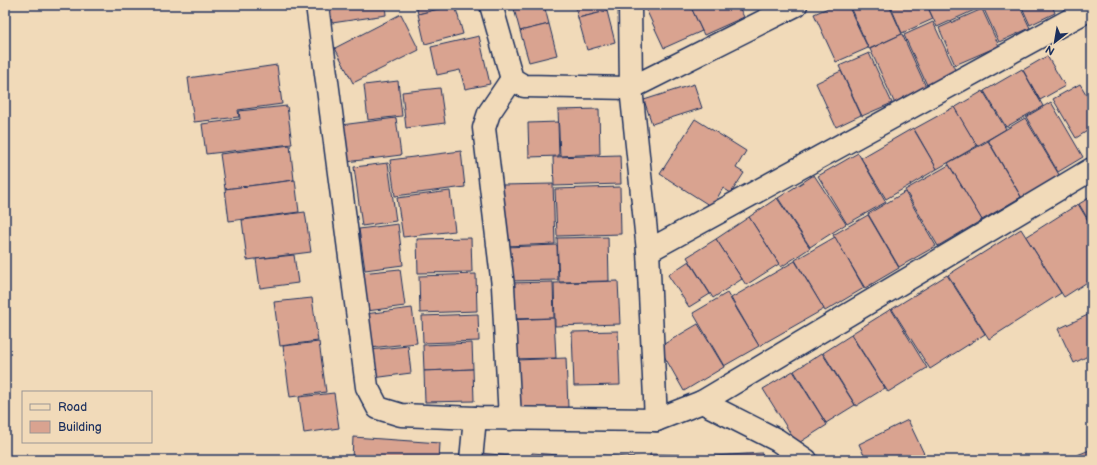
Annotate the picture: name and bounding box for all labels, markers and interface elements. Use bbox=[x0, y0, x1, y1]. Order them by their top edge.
north arrow bbox=[1035, 22, 1075, 62]
text: N bbox=[1043, 42, 1057, 58]
legend bbox=[22, 391, 152, 443]
text: Road bbox=[58, 400, 87, 415]
text: Building bbox=[58, 420, 102, 435]

